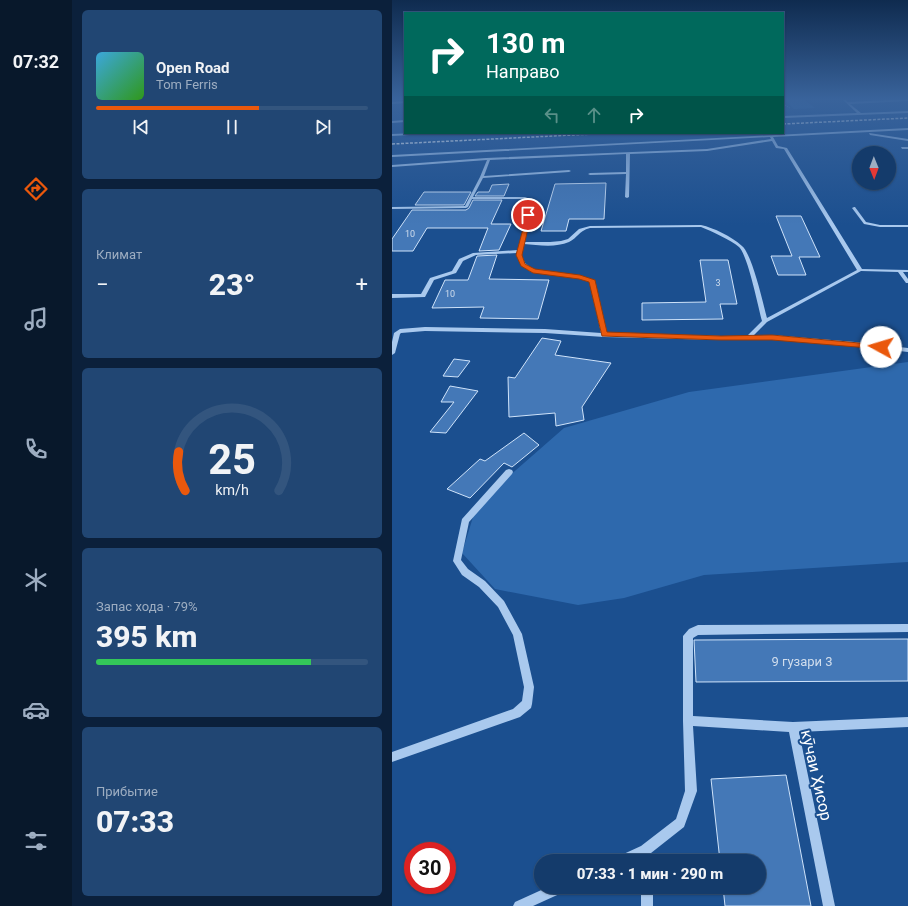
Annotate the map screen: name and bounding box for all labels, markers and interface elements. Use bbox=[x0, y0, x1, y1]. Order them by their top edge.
text: 130 m bbox=[486, 27, 565, 60]
icon: right bbox=[420, 28, 472, 80]
text: 07:32 bbox=[13, 51, 59, 72]
text: Open Road bbox=[156, 59, 230, 77]
text: Направо bbox=[486, 61, 559, 82]
text: Tom Ferris bbox=[156, 77, 218, 92]
icon: left bbox=[541, 104, 563, 126]
icon: ahead bbox=[583, 104, 605, 126]
icon: right bbox=[625, 104, 647, 126]
icon: previous bbox=[130, 116, 152, 138]
icon: pause bbox=[221, 116, 243, 138]
icon: next bbox=[312, 116, 334, 138]
north arrow bbox=[852, 146, 896, 190]
map controls bbox=[852, 146, 896, 190]
icon: directions bbox=[22, 175, 50, 203]
pin bbox=[511, 198, 545, 232]
icon: arrive bbox=[517, 204, 539, 226]
house number: 10 bbox=[405, 229, 415, 239]
text: Климат bbox=[96, 247, 142, 262]
text: 23° bbox=[209, 267, 255, 302]
text: − bbox=[96, 272, 109, 297]
text: + bbox=[356, 272, 368, 297]
house number: 3 bbox=[715, 278, 721, 288]
house number: 10 bbox=[445, 289, 455, 299]
icon: music bbox=[22, 305, 50, 333]
position arrow bbox=[860, 326, 902, 368]
icon: phone bbox=[22, 435, 50, 463]
text: 25 bbox=[208, 435, 256, 484]
text: km/h bbox=[215, 482, 249, 498]
icon: climate bbox=[22, 566, 50, 594]
text: Запас хода · 79% bbox=[96, 599, 198, 614]
text: 395 km bbox=[96, 619, 198, 654]
house number: 9 гузари 3 bbox=[771, 654, 833, 669]
icon: car bbox=[22, 696, 50, 724]
street label: кӯчаи Ҳисор bbox=[797, 728, 836, 822]
text: Прибытие bbox=[96, 784, 158, 799]
text: 07:33 bbox=[96, 804, 174, 839]
icon: filters bbox=[22, 827, 50, 855]
speed limit sign: 30 bbox=[404, 842, 456, 894]
text: 07:33 · 1 мин · 290 m bbox=[577, 865, 723, 883]

